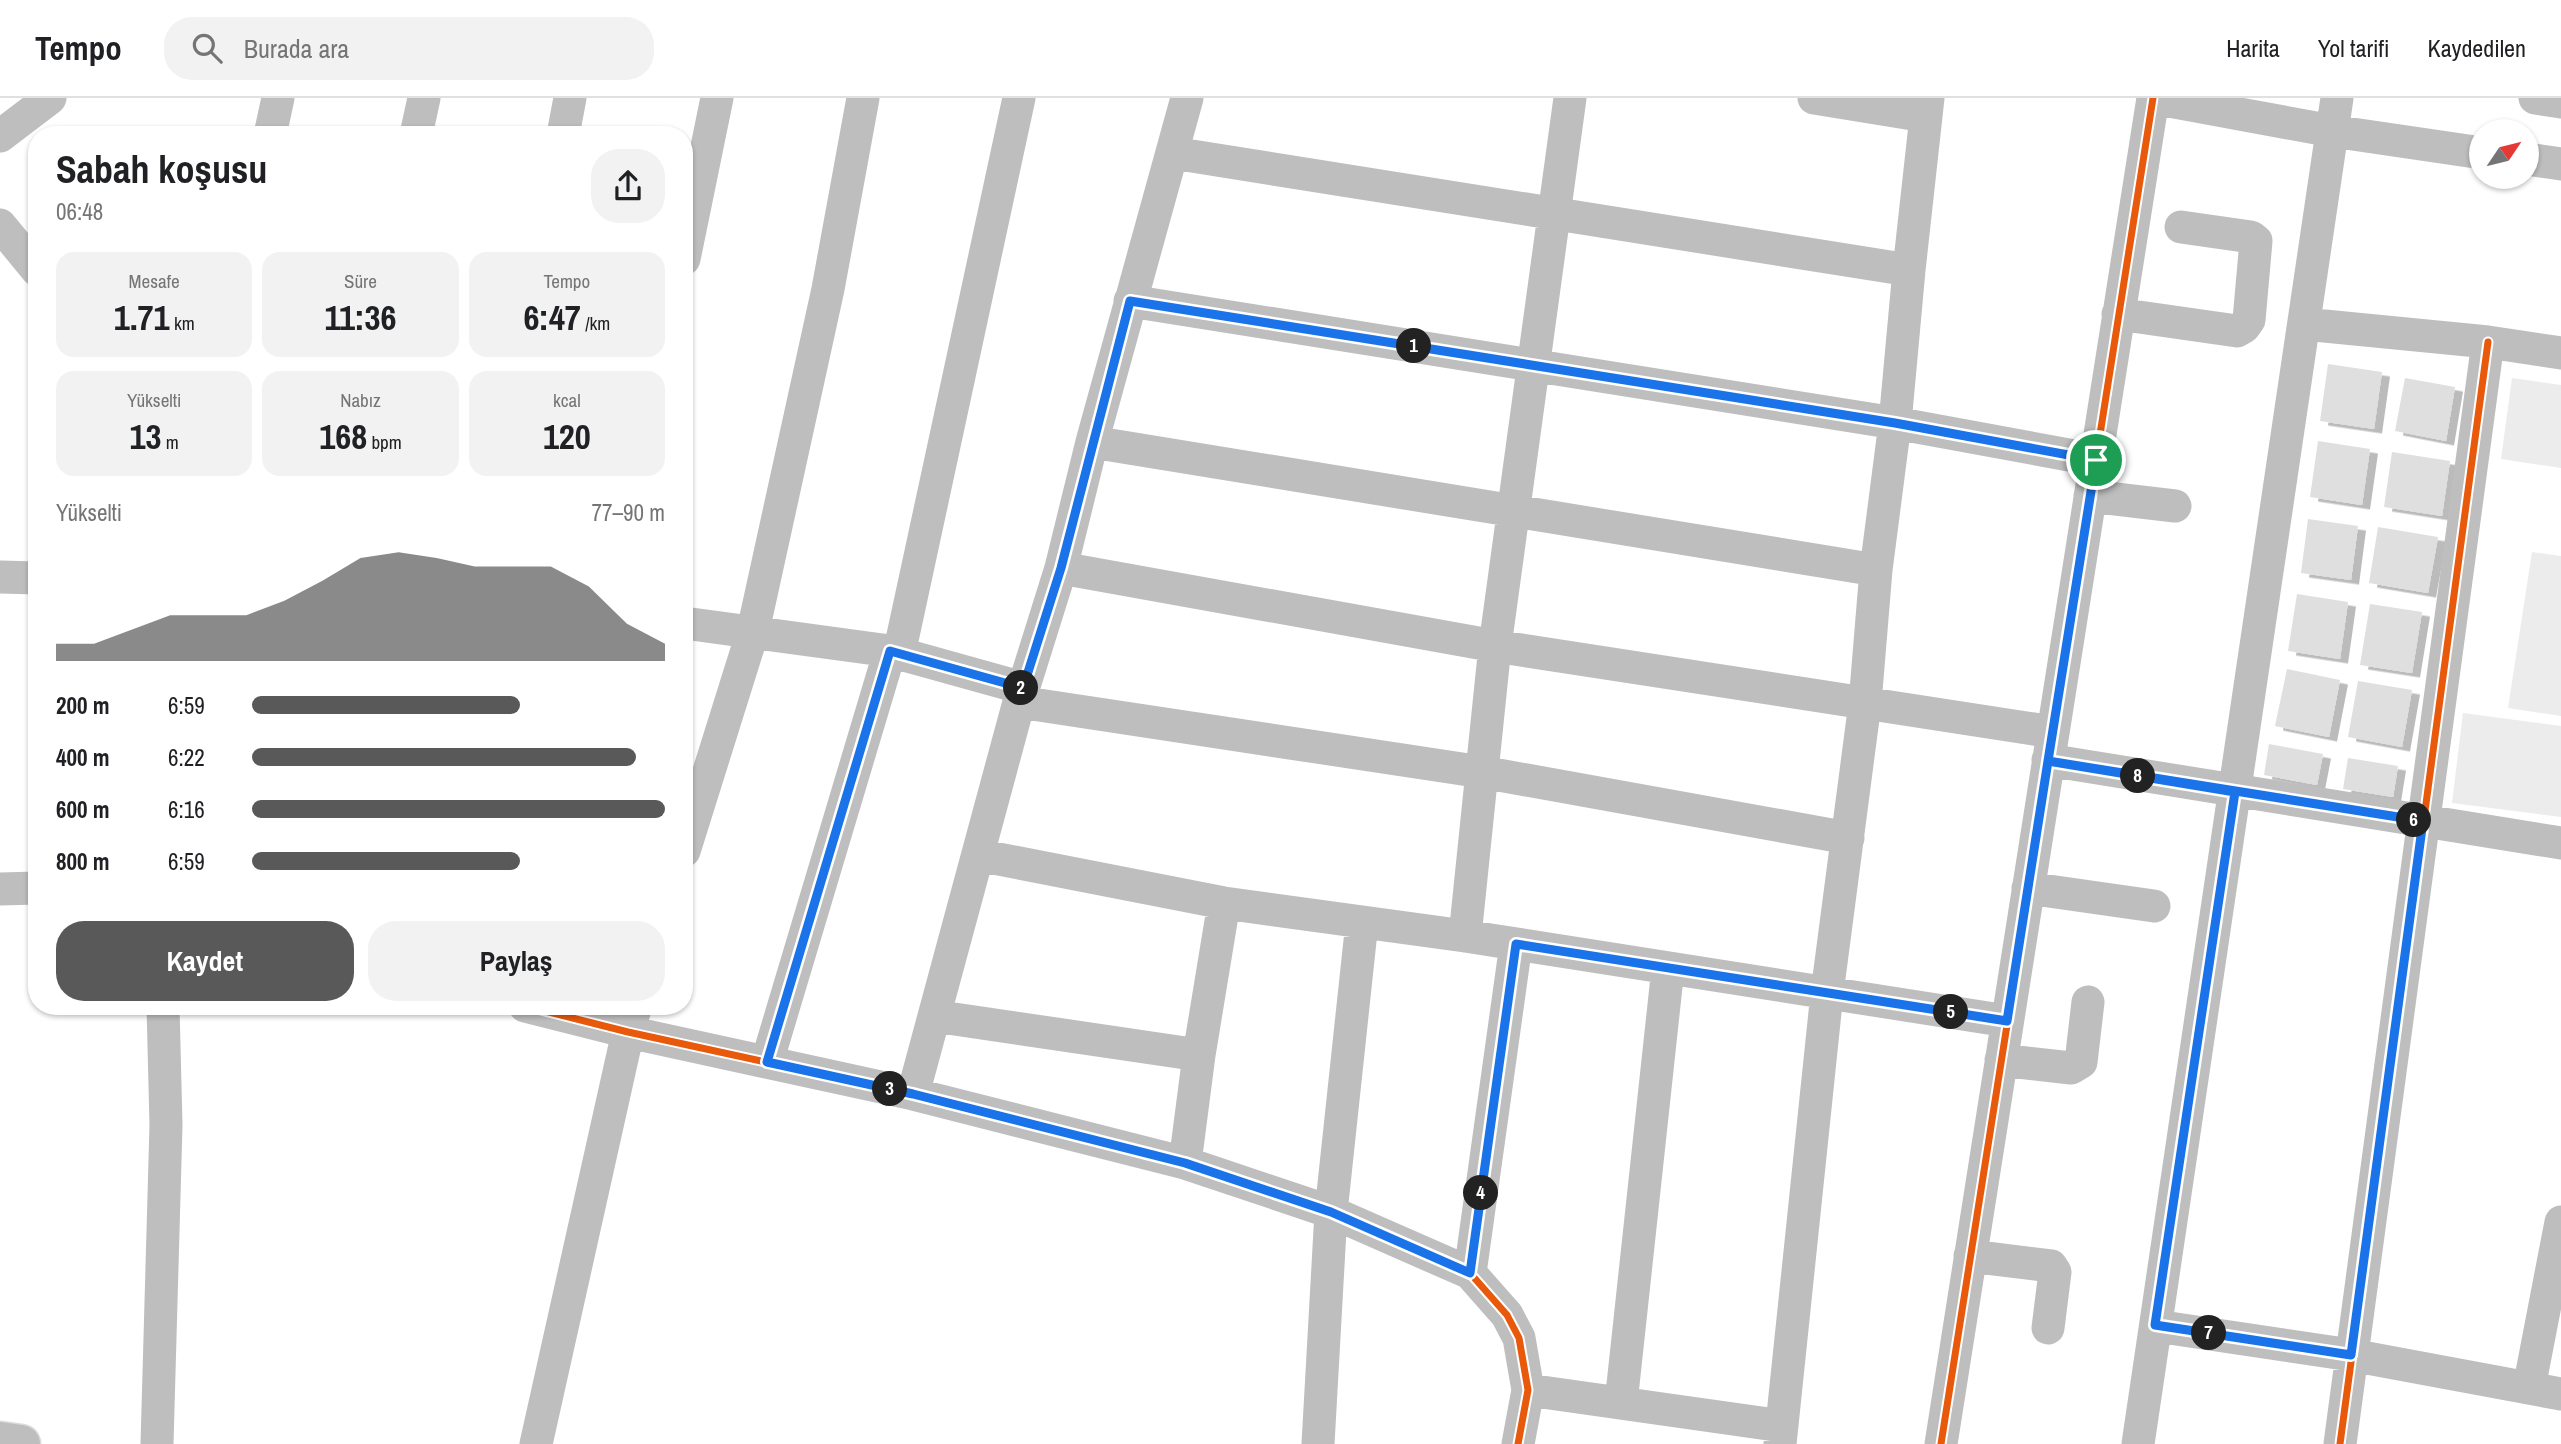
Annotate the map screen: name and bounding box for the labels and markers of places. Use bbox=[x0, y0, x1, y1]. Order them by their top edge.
pin: 1 bbox=[1396, 328, 1432, 364]
pin bbox=[2066, 430, 2126, 490]
pin: 2 bbox=[1004, 670, 1038, 706]
pin: 8 bbox=[2120, 758, 2156, 794]
pin: 6 bbox=[2396, 802, 2432, 838]
pin: 5 bbox=[1934, 995, 1968, 1030]
pin: 3 bbox=[872, 1072, 908, 1107]
pin: 4 bbox=[1464, 1176, 1498, 1210]
pin: 7 bbox=[2192, 1316, 2226, 1350]

